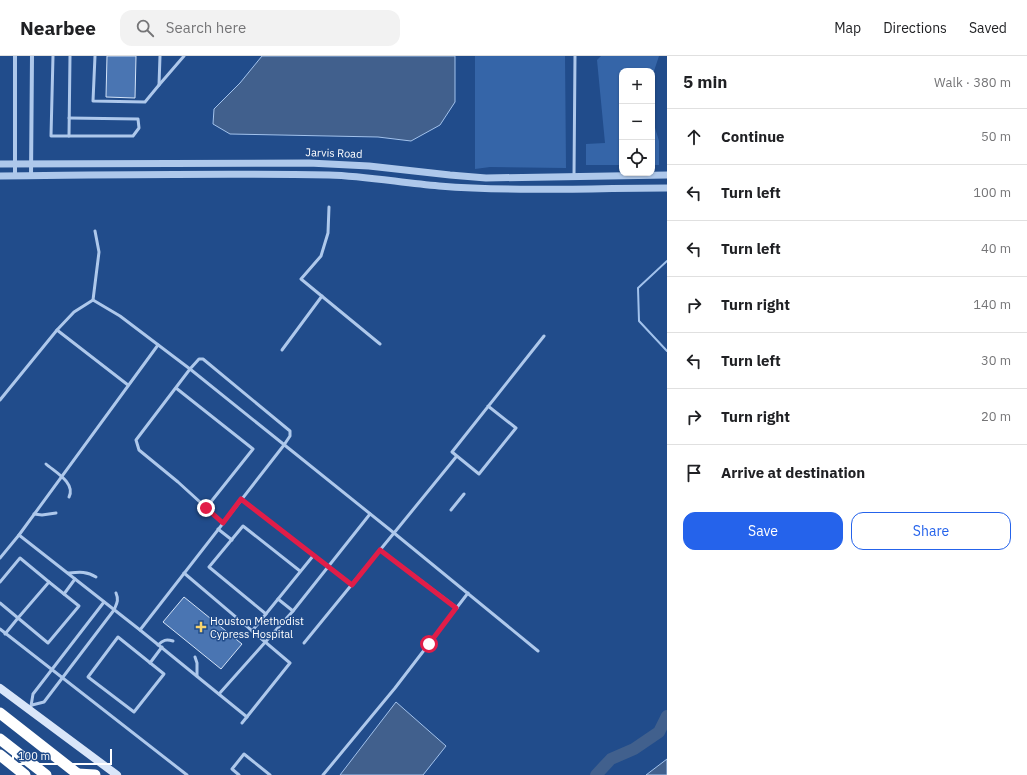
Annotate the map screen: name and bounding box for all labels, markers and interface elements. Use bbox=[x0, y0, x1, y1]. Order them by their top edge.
search box bbox=[120, 10, 400, 46]
text: Nearbee bbox=[20, 16, 96, 40]
icon: search bbox=[134, 17, 156, 39]
text: Search here bbox=[166, 18, 246, 37]
text: Map bbox=[834, 19, 861, 37]
text: Directions bbox=[883, 19, 947, 37]
text: Saved bbox=[969, 19, 1007, 37]
map controls bbox=[619, 68, 655, 176]
button: + bbox=[619, 68, 655, 104]
text: 5 min bbox=[683, 71, 727, 93]
text: Walk · 380 m bbox=[934, 74, 1011, 91]
button: − bbox=[619, 104, 655, 140]
icon: ahead bbox=[683, 126, 705, 148]
text: Continue bbox=[721, 127, 785, 146]
text: 50 m bbox=[981, 128, 1011, 145]
button: locate bbox=[619, 140, 655, 176]
street label: Jarvis Road bbox=[305, 145, 363, 161]
icon: left bbox=[683, 182, 705, 204]
text: Turn left bbox=[721, 183, 781, 202]
text: 100 m bbox=[973, 184, 1011, 201]
icon: left bbox=[683, 238, 705, 260]
text: Turn left bbox=[721, 239, 781, 258]
text: 40 m bbox=[981, 240, 1011, 257]
icon: right bbox=[683, 294, 705, 316]
text: Turn right bbox=[721, 295, 790, 314]
text: 140 m bbox=[973, 296, 1011, 313]
icon: left bbox=[683, 350, 705, 372]
text: Turn left bbox=[721, 351, 781, 370]
text: 30 m bbox=[981, 352, 1011, 369]
icon: right bbox=[683, 406, 705, 428]
text: Turn right bbox=[721, 407, 790, 426]
text: 20 m bbox=[981, 408, 1011, 425]
icon: arrive bbox=[683, 462, 705, 484]
text: Arrive at destination bbox=[721, 463, 865, 482]
route end bbox=[197, 499, 215, 517]
button: Save bbox=[683, 512, 843, 550]
button: Share bbox=[851, 512, 1011, 550]
place label: Houston Methodist Cypress Hospital bbox=[210, 614, 304, 641]
marker: Houston Methodist Cypress Hospital bbox=[195, 621, 207, 633]
route start bbox=[420, 635, 438, 653]
scale bar bbox=[12, 747, 112, 766]
text: 100 m bbox=[18, 749, 50, 763]

